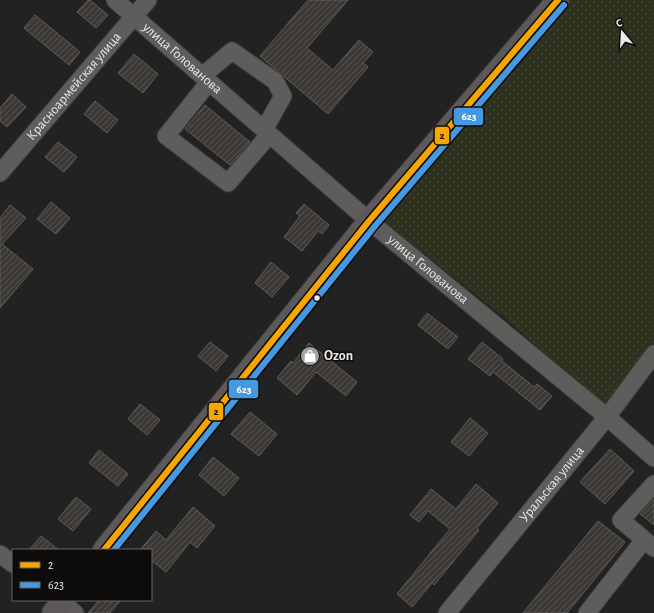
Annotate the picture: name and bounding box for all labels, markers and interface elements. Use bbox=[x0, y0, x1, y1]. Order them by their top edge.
north arrow bbox=[602, 12, 642, 52]
text: С bbox=[614, 17, 624, 29]
street label: улица Голованова bbox=[139, 20, 225, 97]
street label: Красноармейская улица bbox=[24, 29, 124, 143]
line badge: 623 bbox=[453, 107, 484, 126]
text: 623 bbox=[461, 111, 477, 122]
line badge: 2 bbox=[434, 126, 450, 145]
text: 2 bbox=[439, 130, 445, 141]
street label: улица Голованова bbox=[384, 232, 471, 307]
unlabelled marker bbox=[312, 293, 322, 303]
shop icon: Ozon bbox=[299, 345, 321, 367]
place label: Ozon bbox=[324, 349, 353, 363]
line badge: 623 bbox=[228, 379, 259, 399]
text: 623 bbox=[236, 384, 252, 395]
line badge: 2 bbox=[208, 402, 224, 421]
text: 2 bbox=[213, 406, 219, 417]
street label: Уральская улица bbox=[517, 443, 587, 525]
legend bbox=[12, 549, 152, 601]
text: 2 bbox=[48, 559, 54, 571]
text: 623 bbox=[48, 579, 64, 591]

